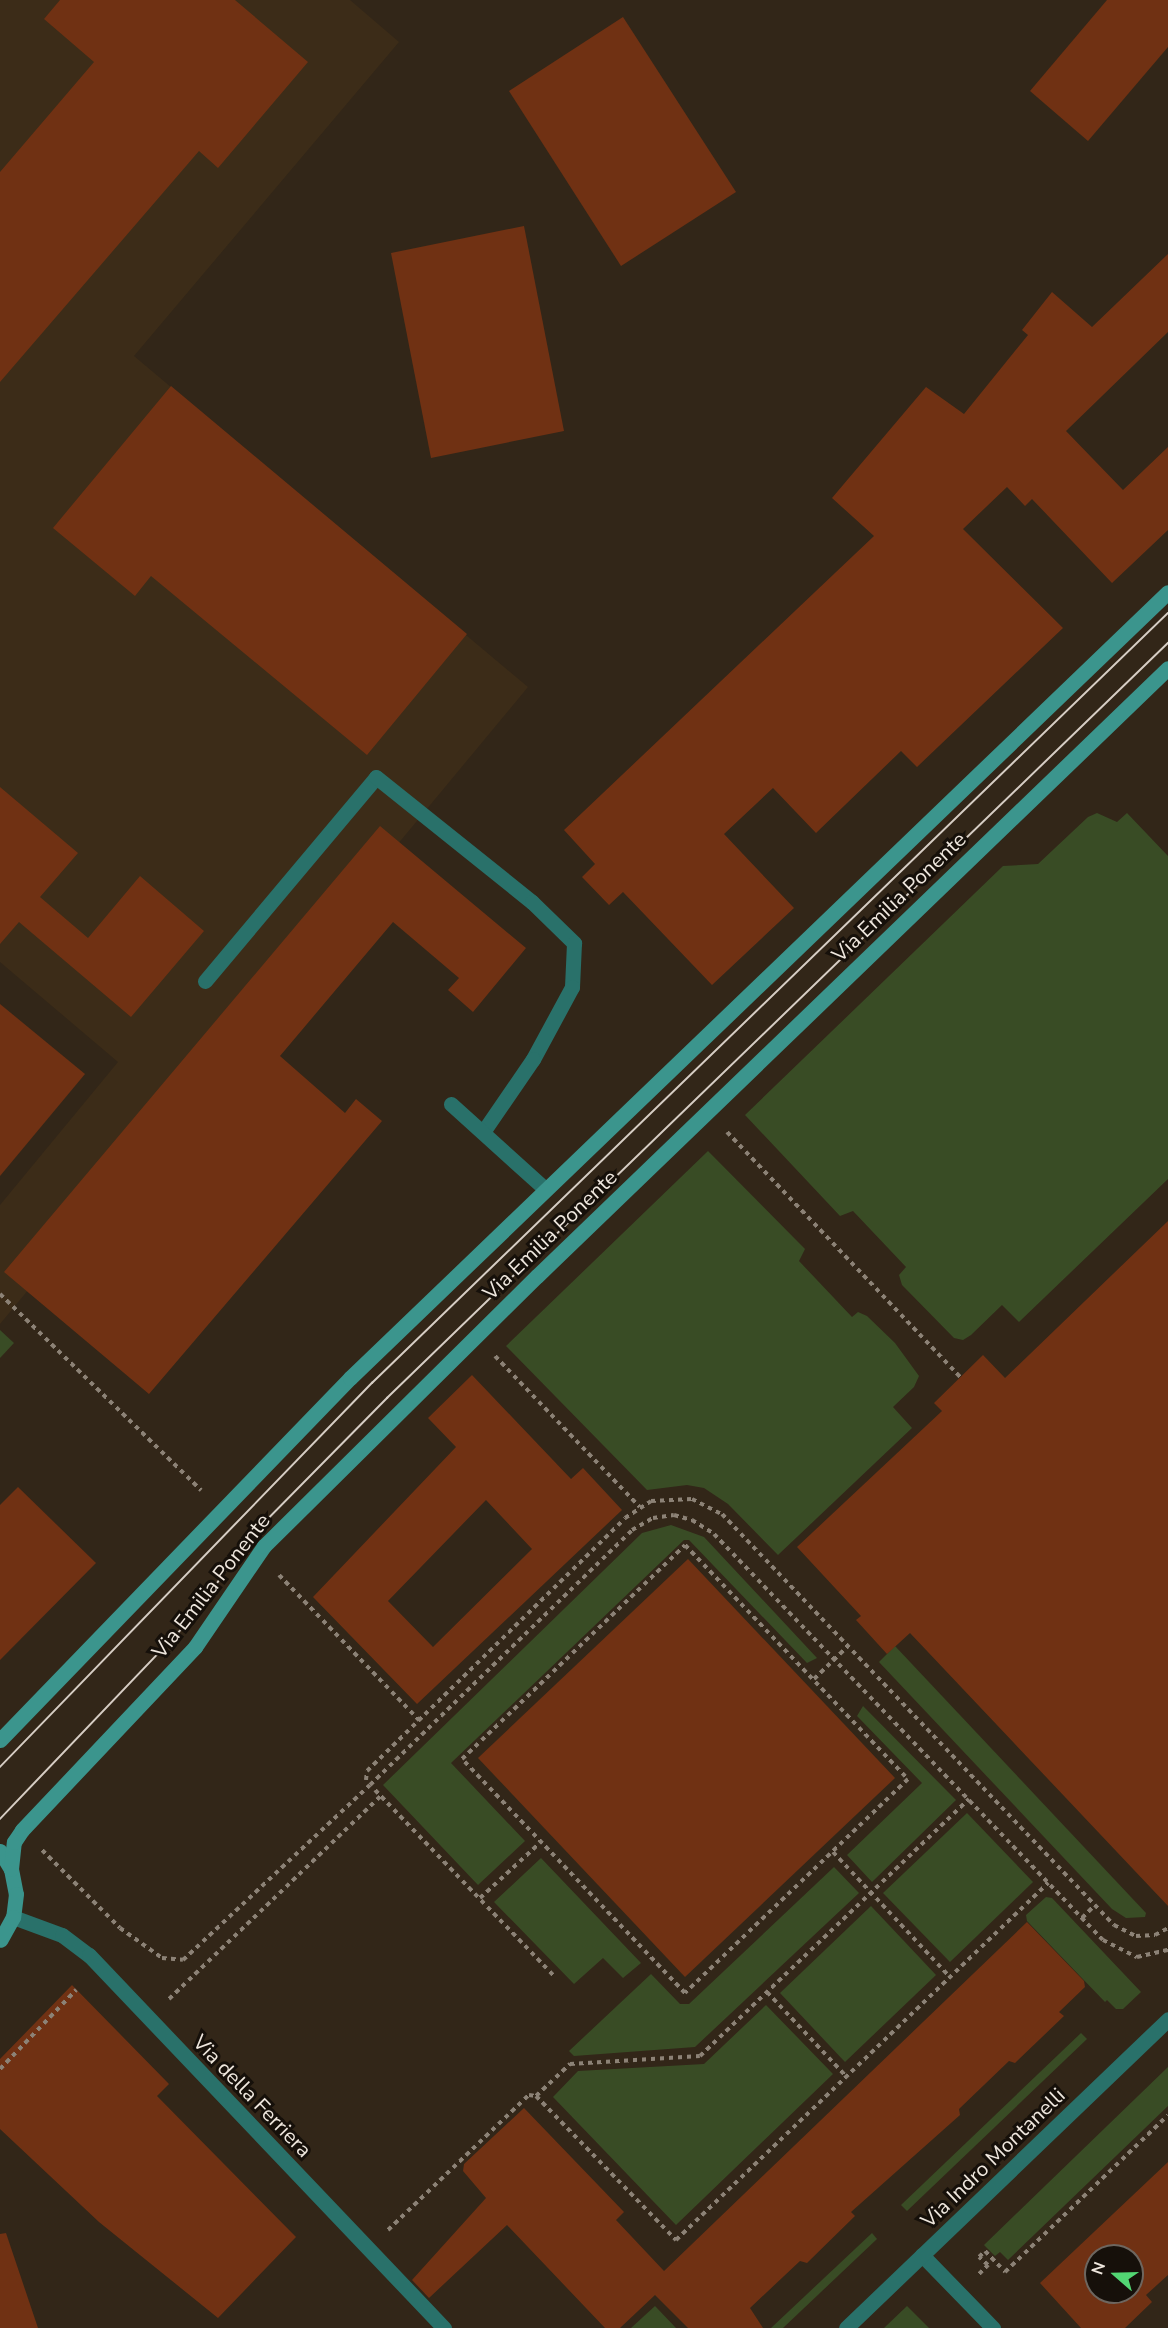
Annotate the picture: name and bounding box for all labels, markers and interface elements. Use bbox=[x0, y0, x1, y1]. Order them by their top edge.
street label: Via Emilia Ponente bbox=[827, 827, 971, 967]
street label: Via Emilia Ponente bbox=[478, 1165, 622, 1305]
street label: Via Emilia Ponente bbox=[147, 1509, 275, 1663]
street label: Via della Ferriera bbox=[187, 2030, 317, 2162]
street label: Via Indro Montanelli bbox=[916, 2083, 1070, 2233]
north arrow bbox=[1084, 2244, 1144, 2304]
text: N bbox=[1087, 2259, 1111, 2278]

